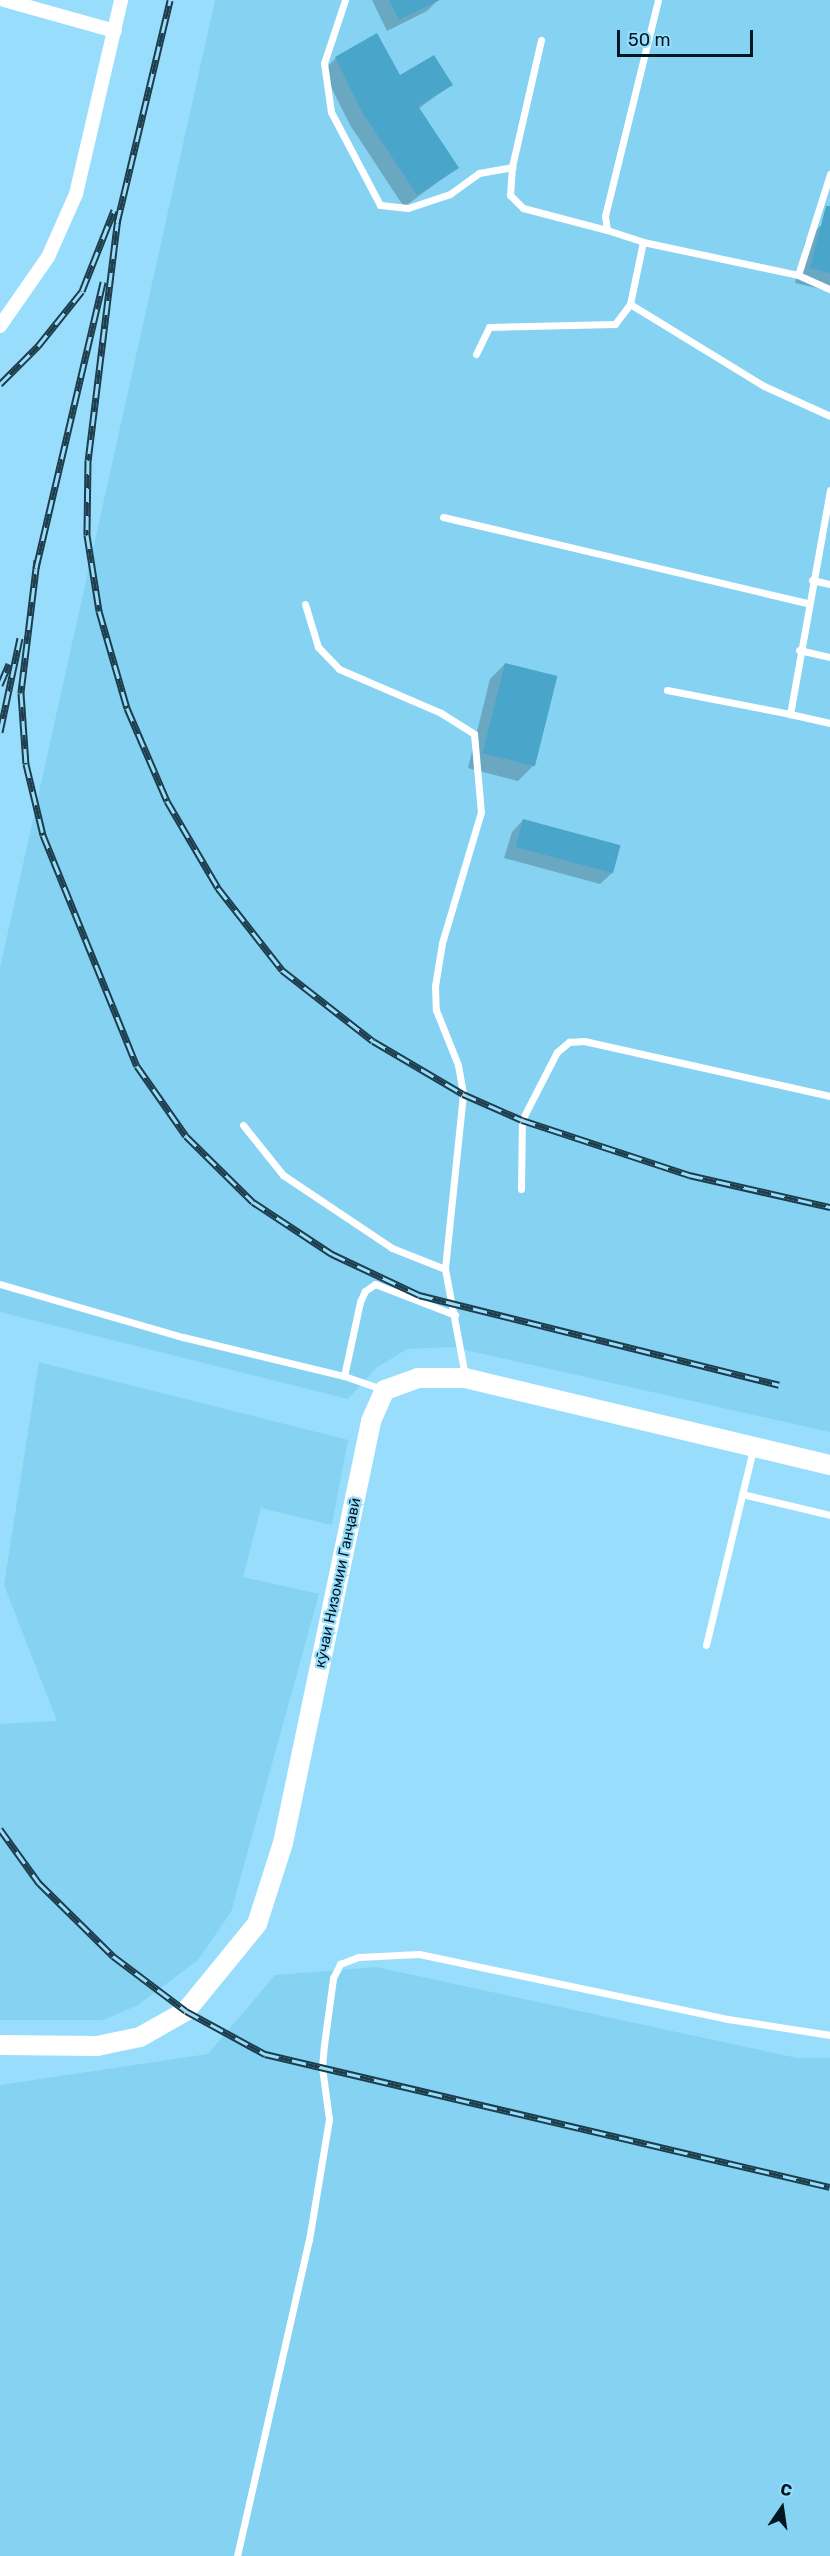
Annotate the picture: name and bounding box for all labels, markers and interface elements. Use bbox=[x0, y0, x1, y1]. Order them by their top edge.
scale bar bbox=[620, 18, 756, 56]
text: 50 m bbox=[628, 29, 671, 51]
street label: кӯчаи Низомии Ганҷавӣ bbox=[311, 1496, 365, 1670]
north arrow bbox=[752, 2478, 812, 2538]
text: С bbox=[779, 2479, 794, 2500]

